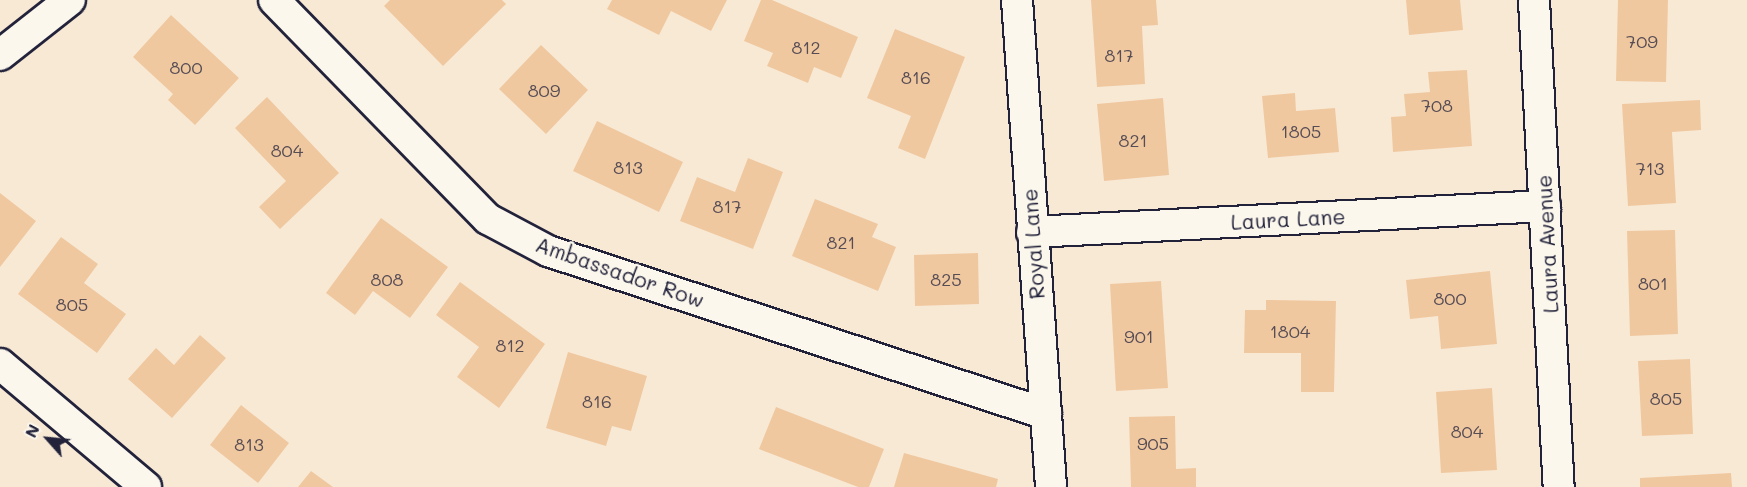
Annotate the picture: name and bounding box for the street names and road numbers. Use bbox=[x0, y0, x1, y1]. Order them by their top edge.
street label: Laura Avenue bbox=[1531, 174, 1563, 314]
street label: Royal Lane bbox=[1017, 188, 1049, 300]
street label: Laura Lane bbox=[1230, 203, 1346, 235]
street label: Ambassador Row bbox=[532, 231, 708, 313]

